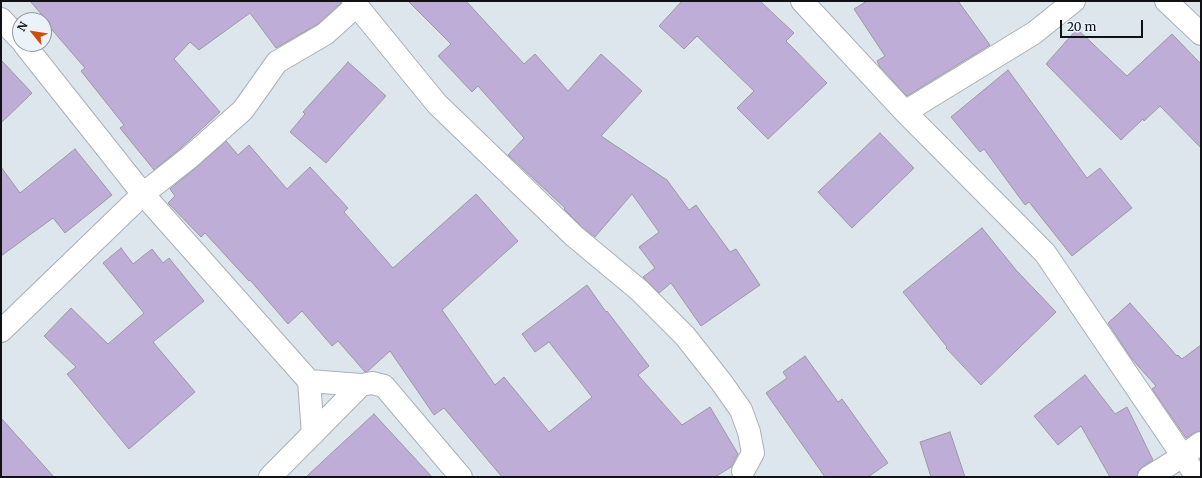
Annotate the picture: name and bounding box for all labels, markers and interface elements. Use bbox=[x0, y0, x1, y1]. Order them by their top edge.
north arrow bbox=[12, 12, 52, 52]
scale bar bbox=[1062, 12, 1145, 38]
text: N bbox=[14, 19, 31, 34]
text: 20 m bbox=[1067, 19, 1096, 34]

